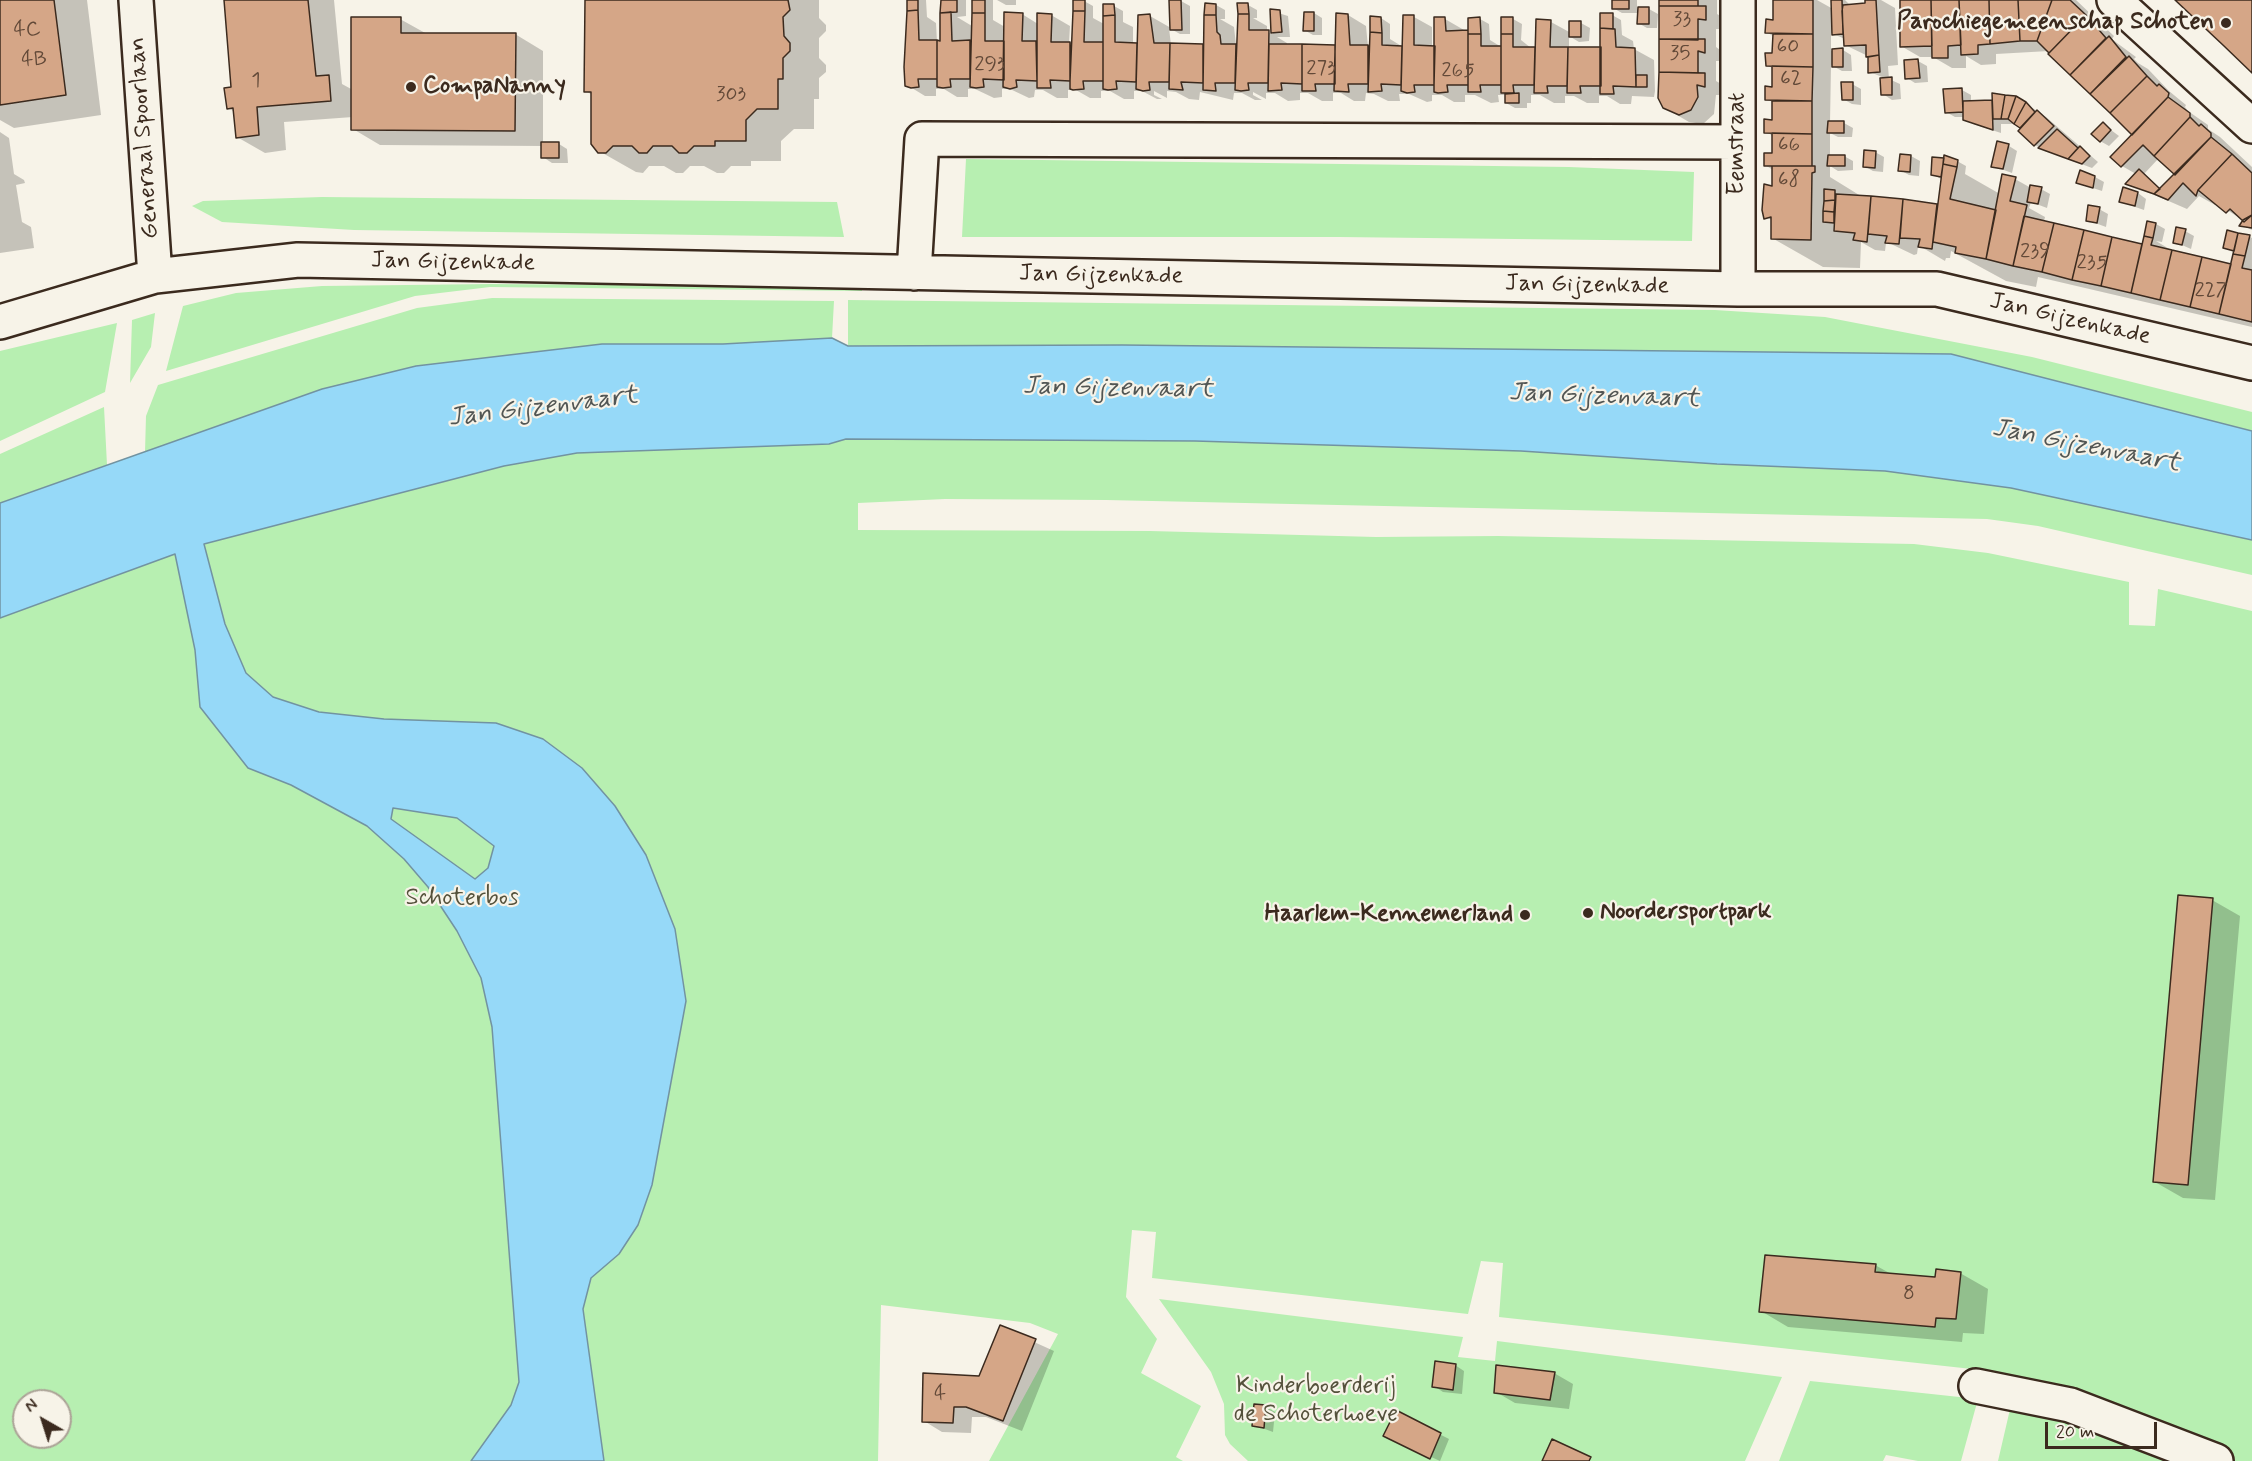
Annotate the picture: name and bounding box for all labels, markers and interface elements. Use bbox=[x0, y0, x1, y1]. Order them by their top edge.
house number: 33 bbox=[1673, 8, 1691, 34]
place label: Parochiegemeenschap Schoten bbox=[1897, 9, 2214, 37]
marker: Parochiegemeenschap Schoten bbox=[2219, 16, 2233, 30]
house number: 4C bbox=[13, 18, 41, 44]
house number: 60 bbox=[1777, 35, 1799, 61]
street label: Generaal Spoorlaan bbox=[124, 36, 166, 240]
house number: 35 bbox=[1670, 42, 1690, 68]
house number: 4B bbox=[21, 48, 47, 74]
house number: 293 bbox=[974, 53, 1006, 79]
house number: 273 bbox=[1306, 57, 1336, 83]
house number: 265 bbox=[1441, 59, 1475, 85]
house number: 62 bbox=[1780, 67, 1802, 93]
house number: 1 bbox=[251, 69, 261, 95]
place label: CompaNanny bbox=[423, 73, 566, 101]
marker: CompaNanny bbox=[404, 80, 418, 94]
house number: 303 bbox=[716, 83, 746, 109]
street label: Eemstraat bbox=[1724, 93, 1752, 195]
house number: 66 bbox=[1778, 133, 1800, 159]
house number: 68 bbox=[1778, 168, 1800, 194]
house number: 239 bbox=[2020, 240, 2050, 266]
street label: Jan Gijzenkade bbox=[371, 247, 535, 279]
house number: 235 bbox=[2077, 251, 2107, 277]
street label: Jan Gijzenkade bbox=[1019, 260, 1183, 292]
street label: Jan Gijzenkade bbox=[1505, 270, 1669, 302]
house number: 227 bbox=[2194, 279, 2228, 305]
street label: Jan Gijzenkade bbox=[1987, 287, 2153, 353]
water label: Jan Gijzenvaart bbox=[1023, 372, 1213, 406]
water label: Jan Gijzenvaart bbox=[1508, 378, 1700, 416]
water label: Jan Gijzenvaart bbox=[447, 381, 639, 435]
water label: Jan Gijzenvaart bbox=[1990, 414, 2182, 480]
park label: Schoterbos bbox=[405, 885, 519, 913]
place label: Noordersportpark bbox=[1600, 899, 1772, 927]
place label: Haarlem-Kennemerland bbox=[1265, 901, 1513, 929]
marker: Noordersportpark bbox=[1581, 906, 1595, 920]
marker: Haarlem-Kennemerland bbox=[1518, 908, 1532, 922]
house number: 8 bbox=[1903, 1282, 1915, 1308]
park label: Kinderboerderij de Schoterhoeve bbox=[1234, 1373, 1398, 1429]
house number: 4 bbox=[934, 1382, 946, 1408]
north arrow bbox=[12, 1389, 72, 1449]
text: N bbox=[21, 1395, 42, 1418]
scale bar bbox=[2048, 1410, 2160, 1448]
text: 20 m bbox=[2056, 1420, 2094, 1444]

